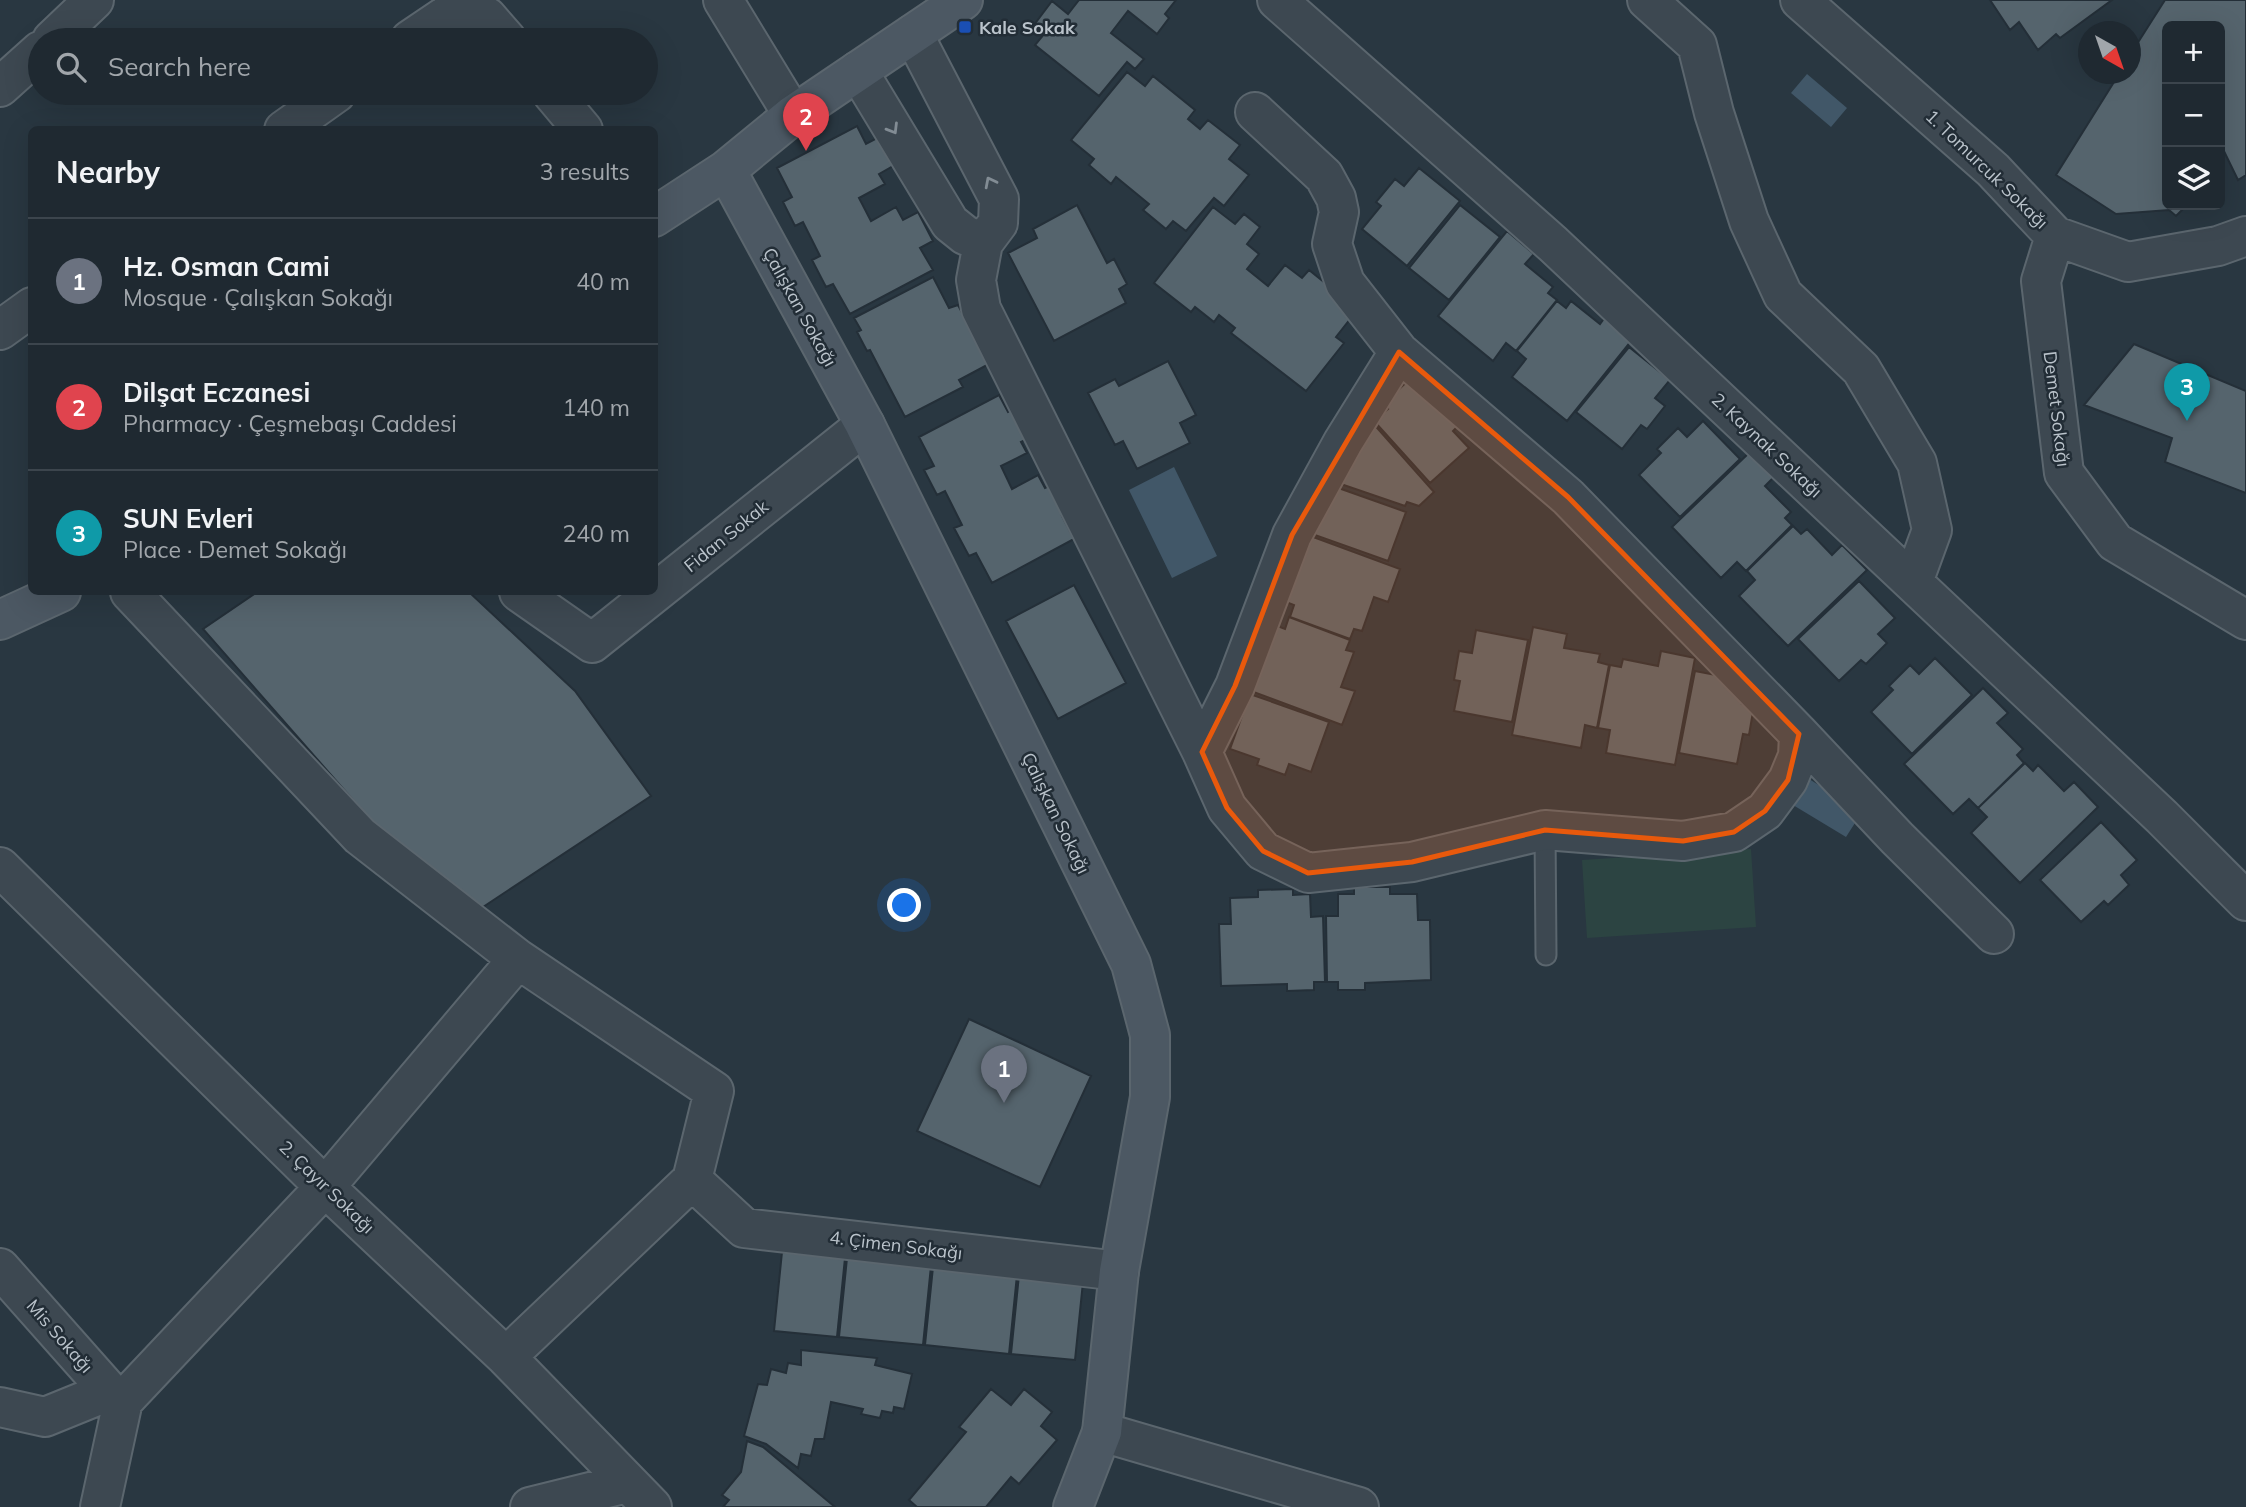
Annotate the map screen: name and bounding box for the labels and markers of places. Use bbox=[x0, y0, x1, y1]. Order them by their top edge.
place label: Kale Sokak bbox=[979, 16, 1076, 39]
marker: Kale Sokak bbox=[957, 19, 973, 35]
pin: 2 bbox=[783, 93, 829, 151]
pin: 3 bbox=[2164, 363, 2210, 421]
pin: 1 bbox=[981, 1045, 1027, 1103]

